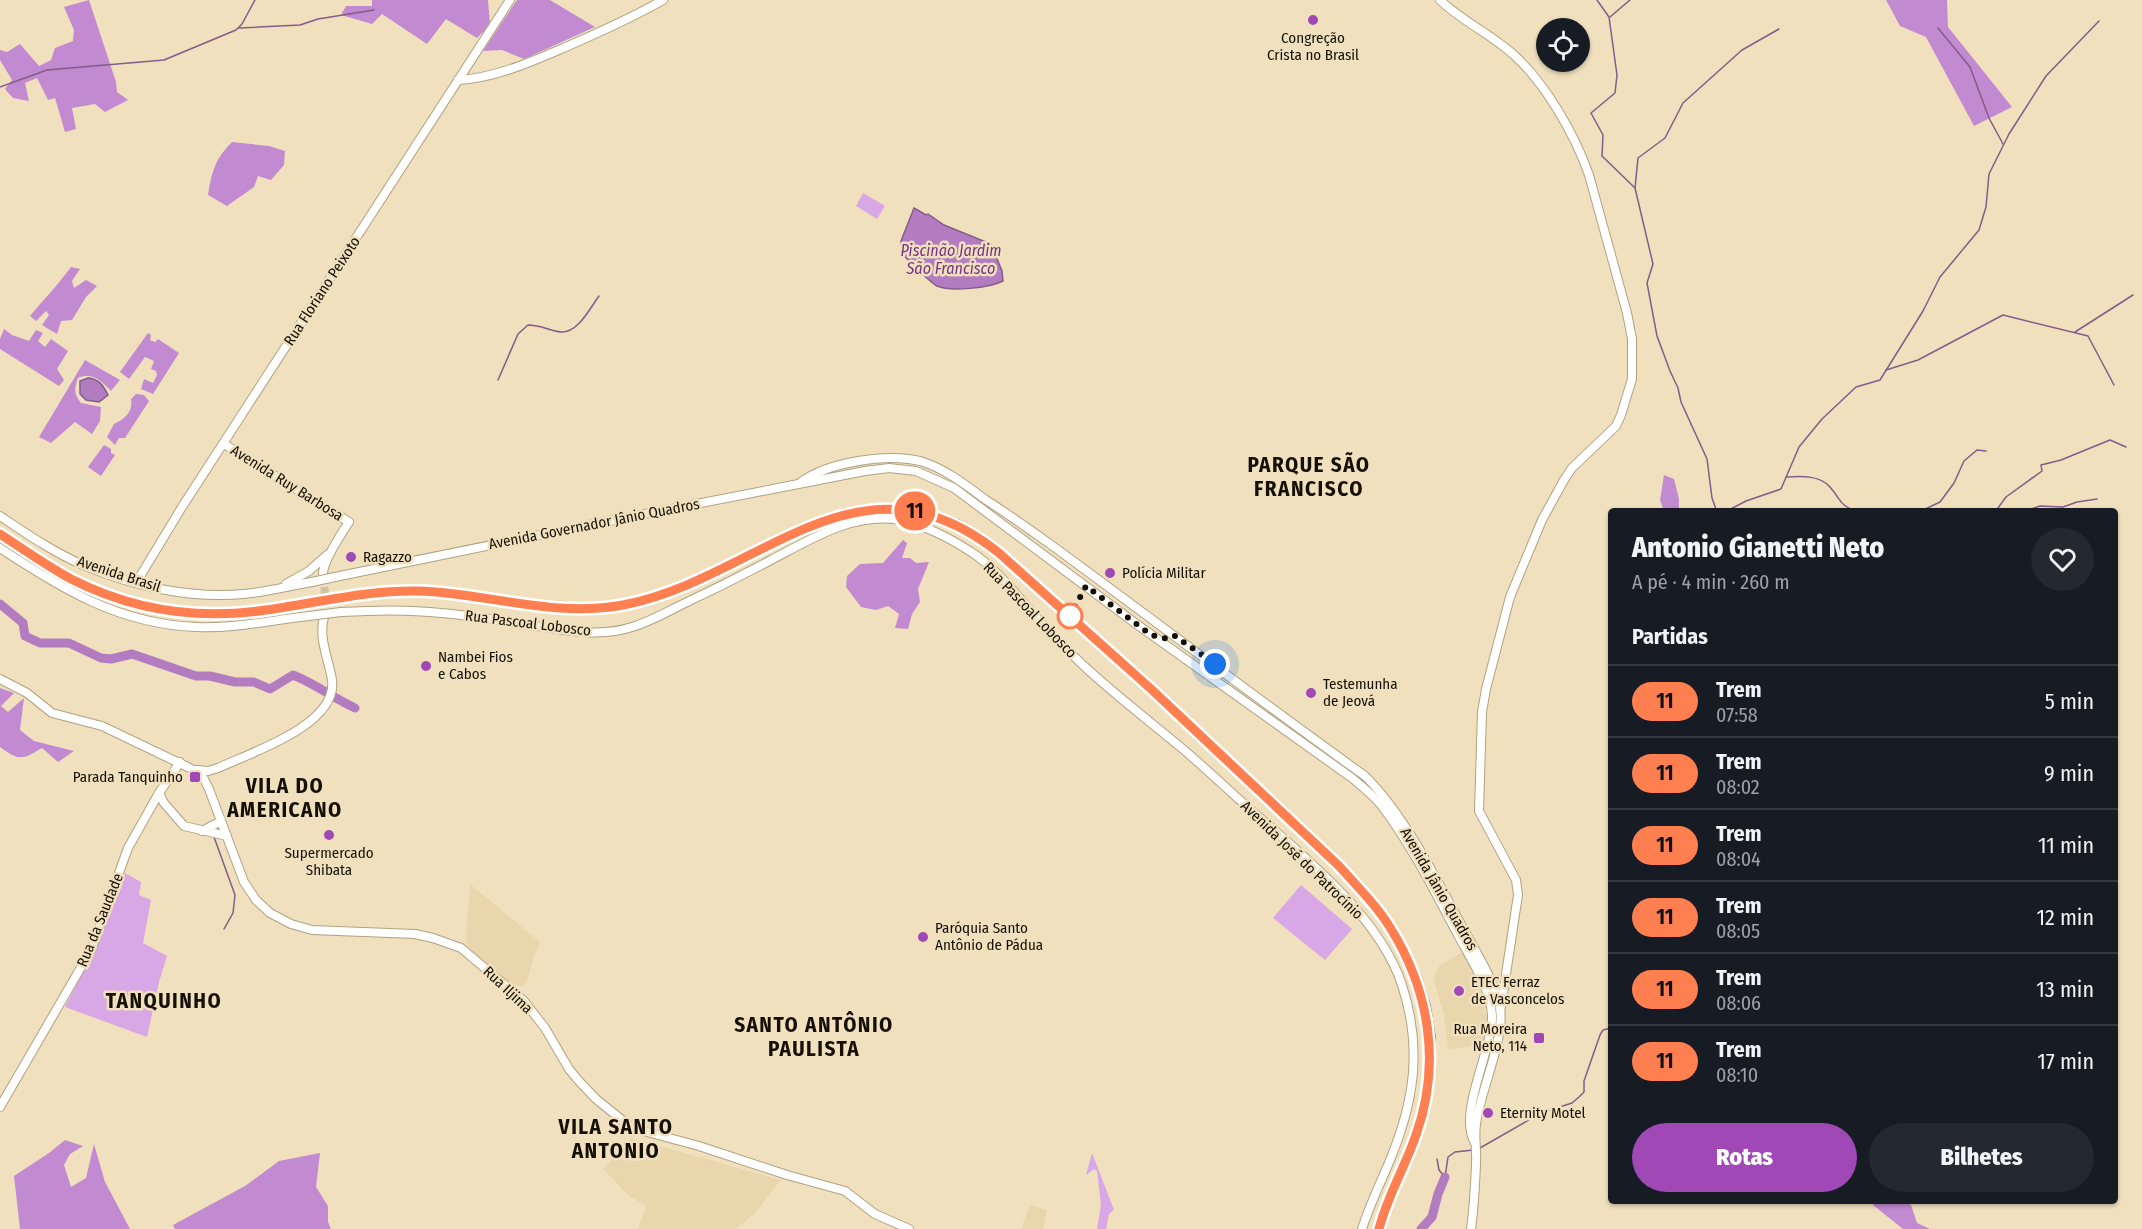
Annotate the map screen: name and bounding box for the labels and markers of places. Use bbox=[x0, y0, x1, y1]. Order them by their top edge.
marker: Congreção Crista no Brasil bbox=[1306, 13, 1320, 27]
place label: Congreção Crista no Brasil bbox=[1267, 29, 1359, 64]
place label: Ragazzo bbox=[363, 548, 412, 566]
marker: Ragazzo bbox=[344, 550, 358, 564]
place label: Polícia Militar bbox=[1122, 564, 1206, 582]
marker: Polícia Militar bbox=[1103, 566, 1117, 580]
unlabelled marker bbox=[1057, 603, 1083, 629]
place label: Nambei Fios e Cabos bbox=[438, 648, 513, 683]
marker: Nambei Fios e Cabos bbox=[419, 659, 433, 673]
place label: Testemunha de Jeová bbox=[1323, 675, 1398, 710]
marker: Testemunha de Jeová bbox=[1304, 686, 1318, 700]
place label: Parada Tanquinho bbox=[73, 768, 183, 786]
marker: Parada Tanquinho bbox=[188, 770, 202, 784]
marker: Supermercado Shibata bbox=[322, 828, 336, 842]
place label: Supermercado Shibata bbox=[284, 844, 374, 879]
place label: Paróquia Santo Antônio de Pádua bbox=[935, 919, 1043, 954]
marker: Paróquia Santo Antônio de Pádua bbox=[916, 930, 930, 944]
place label: ETEC Ferraz de Vasconcelos bbox=[1471, 973, 1564, 1008]
marker: ETEC Ferraz de Vasconcelos bbox=[1452, 984, 1466, 998]
place label: Rua Moreira Neto, 114 bbox=[1453, 1020, 1527, 1055]
marker: Rua Moreira Neto, 114 bbox=[1532, 1031, 1546, 1045]
place label: Eternity Motel bbox=[1500, 1104, 1586, 1122]
marker: Eternity Motel bbox=[1481, 1106, 1495, 1120]

